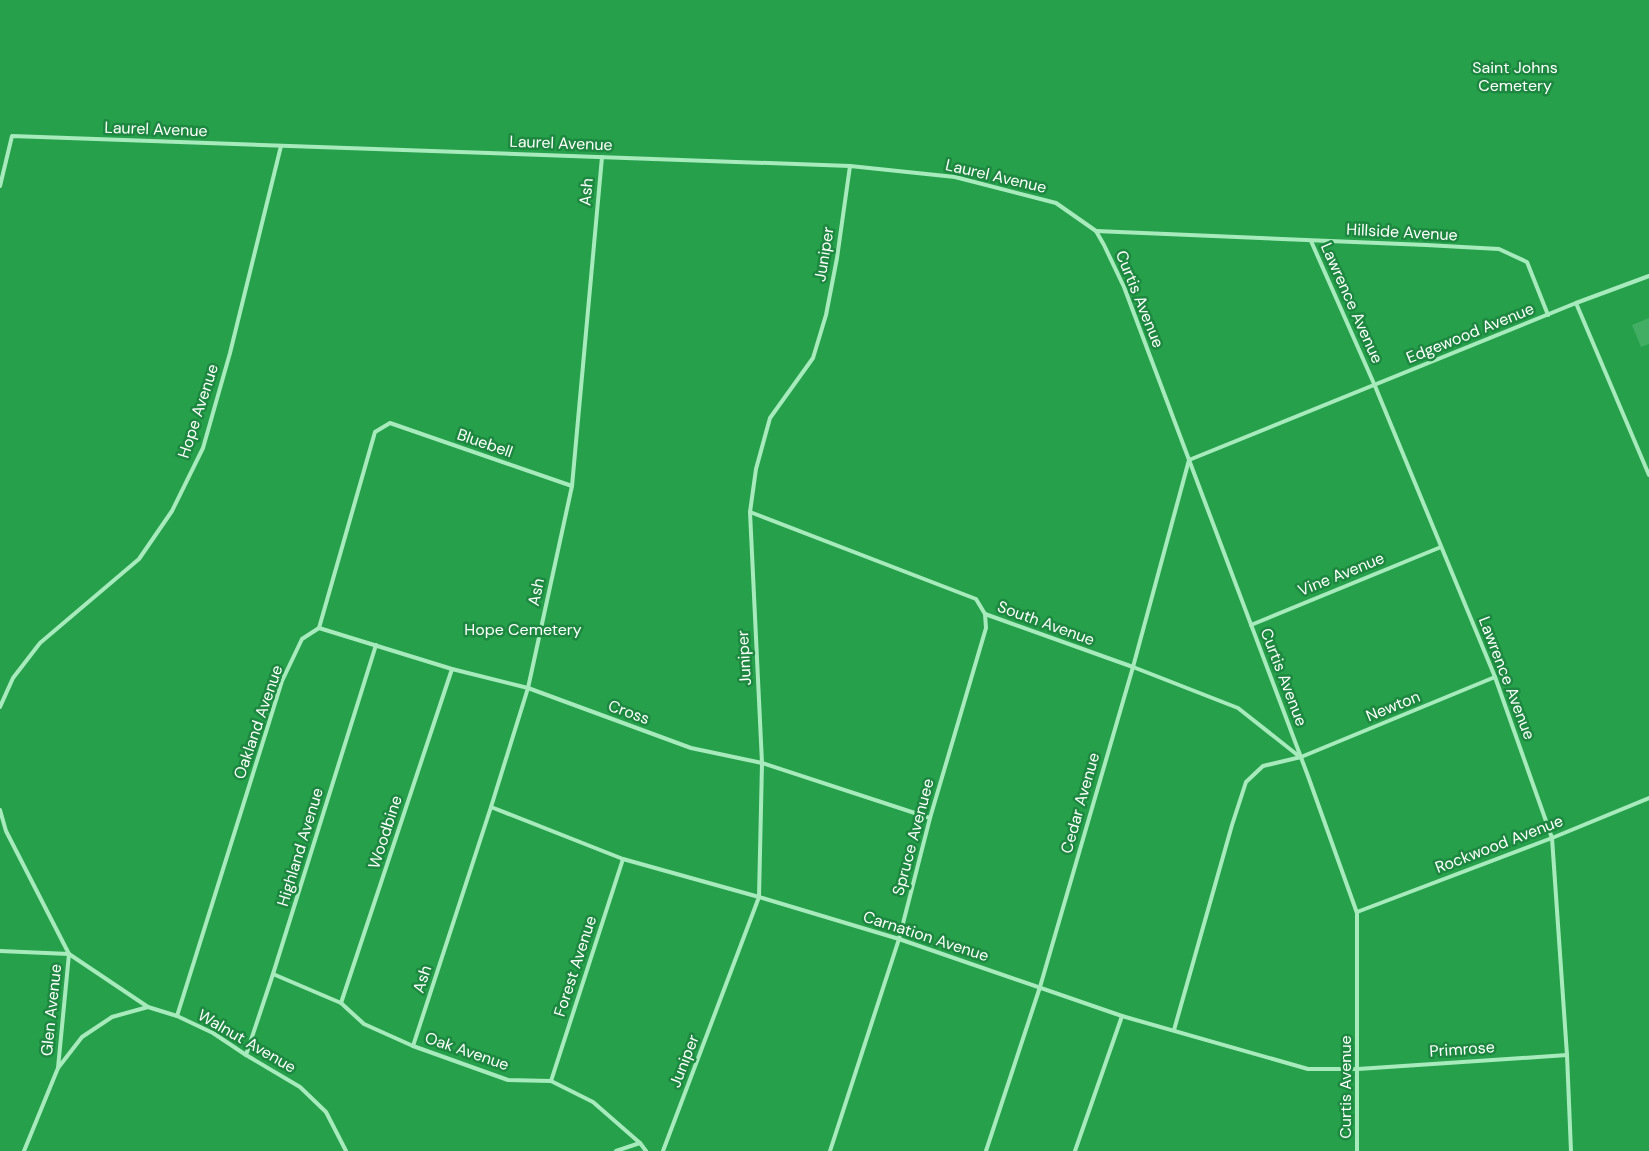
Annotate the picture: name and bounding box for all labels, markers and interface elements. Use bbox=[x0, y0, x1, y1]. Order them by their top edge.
park label: Saint Johns Cemetery bbox=[1472, 57, 1558, 96]
street label: Laurel Avenue bbox=[104, 117, 208, 141]
street label: Laurel Avenue bbox=[509, 131, 613, 155]
street label: Laurel Avenue bbox=[943, 154, 1049, 198]
street label: Ash bbox=[574, 177, 598, 207]
street label: Hillside Avenue bbox=[1346, 219, 1458, 245]
street label: Juniper bbox=[809, 225, 839, 283]
street label: Lawrence Avenue bbox=[1316, 239, 1388, 367]
street label: Curtis Avenue bbox=[1111, 247, 1169, 351]
street label: Edgewood Avenue bbox=[1403, 298, 1537, 368]
street label: Hope Avenue bbox=[173, 361, 223, 461]
street label: Bluebell bbox=[454, 424, 516, 462]
street label: Vine Avenue bbox=[1295, 547, 1387, 601]
street label: Ash bbox=[523, 576, 549, 608]
street label: South Avenue bbox=[994, 596, 1098, 650]
street label: Lawrence Avenue bbox=[1474, 614, 1540, 742]
park label: Hope Cemetery bbox=[464, 619, 582, 640]
street label: Curtis Avenue bbox=[1256, 625, 1312, 729]
street label: Juniper bbox=[732, 630, 756, 686]
street label: Oakland Avenue bbox=[229, 662, 287, 782]
street label: Newton bbox=[1363, 686, 1423, 726]
street label: Cross bbox=[605, 695, 653, 729]
street label: Cedar Avenue bbox=[1056, 750, 1104, 856]
street label: Spruce Avenuee bbox=[887, 776, 939, 898]
street label: Highland Avenue bbox=[272, 785, 328, 909]
street label: Woodbine bbox=[363, 793, 407, 871]
street label: Rockwood Avenue bbox=[1432, 810, 1566, 878]
street label: Carnation Avenue bbox=[860, 906, 992, 966]
street label: Forest Avenue bbox=[549, 913, 601, 1019]
street label: Glen Avenue bbox=[36, 963, 66, 1057]
street label: Ash bbox=[408, 963, 436, 995]
street label: Walnut Avenue bbox=[194, 1004, 300, 1078]
street label: Oak Avenue bbox=[422, 1027, 512, 1075]
street label: Juniper bbox=[664, 1031, 704, 1091]
street label: Curtis Avenue bbox=[1335, 1035, 1356, 1139]
street label: Primrose bbox=[1429, 1036, 1495, 1062]

